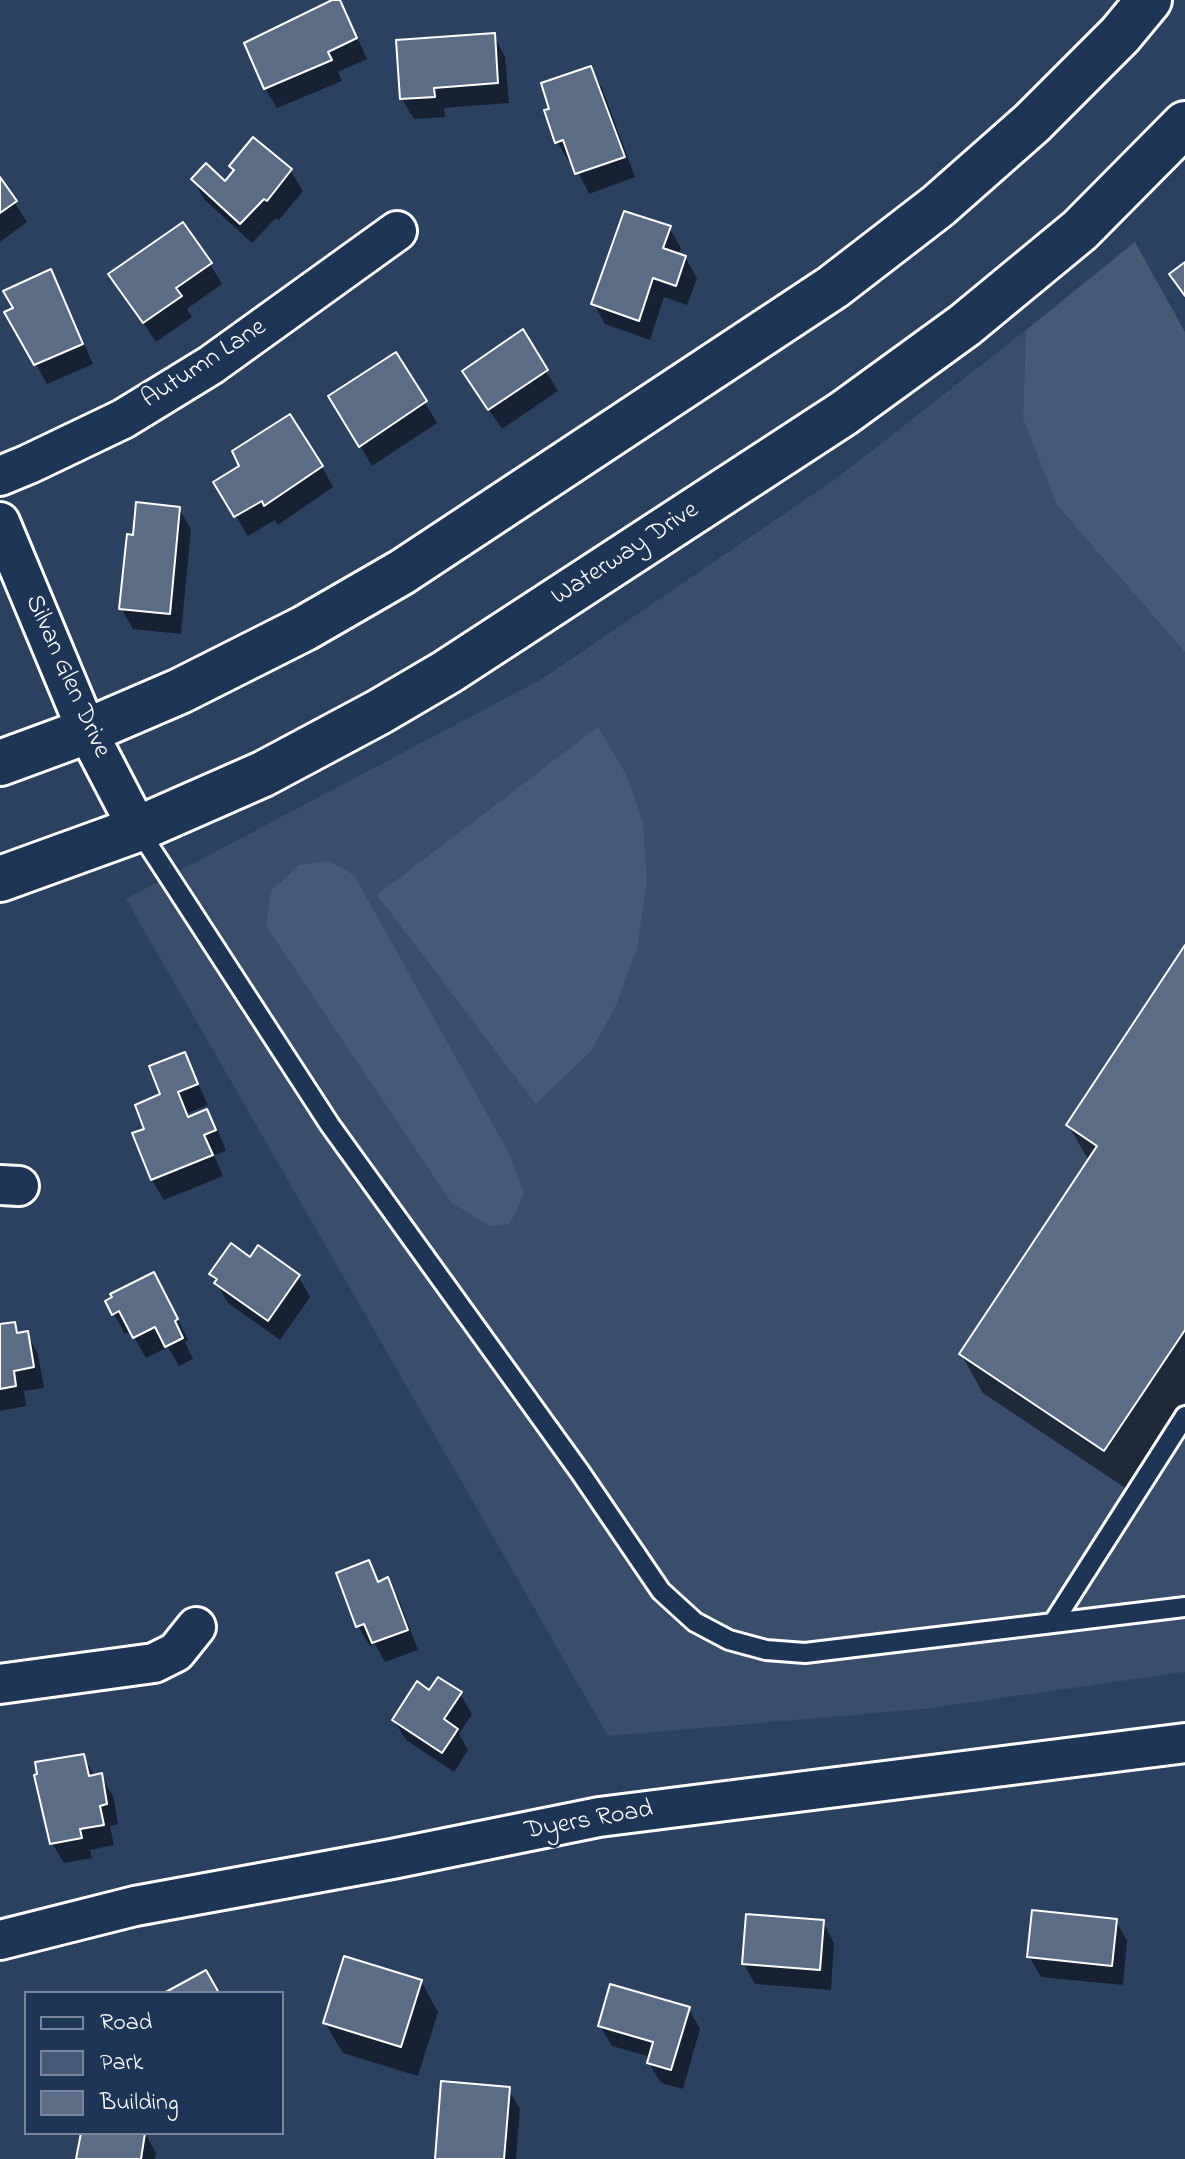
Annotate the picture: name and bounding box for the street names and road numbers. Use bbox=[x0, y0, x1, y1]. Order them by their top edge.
street label: Autumn Lane bbox=[137, 313, 273, 417]
street label: Waterway Drive bbox=[547, 496, 705, 614]
street label: Silvan Glen Drive bbox=[16, 591, 116, 763]
street label: Dyers Road bbox=[523, 1795, 655, 1849]

